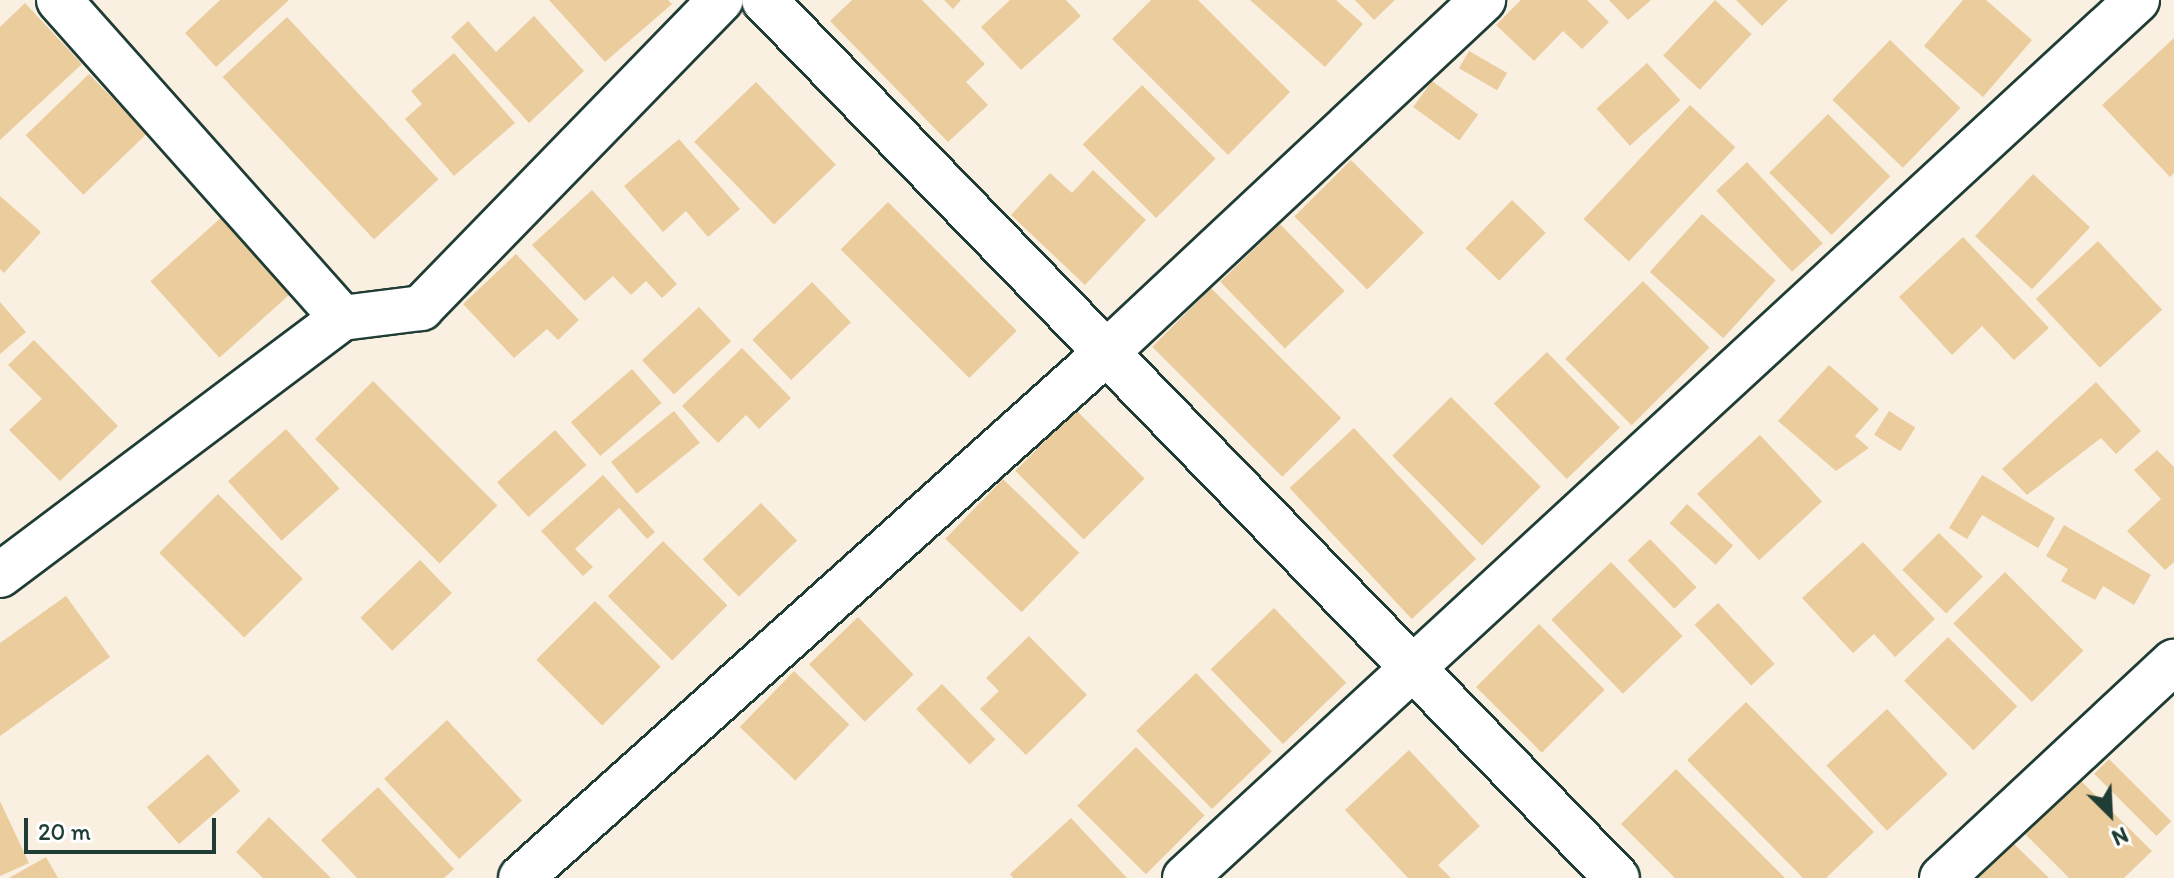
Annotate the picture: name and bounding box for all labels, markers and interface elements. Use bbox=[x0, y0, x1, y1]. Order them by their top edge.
north arrow bbox=[2070, 774, 2150, 854]
scale bar bbox=[28, 802, 220, 852]
text: 20 m bbox=[38, 817, 91, 846]
text: N bbox=[2108, 821, 2132, 852]

